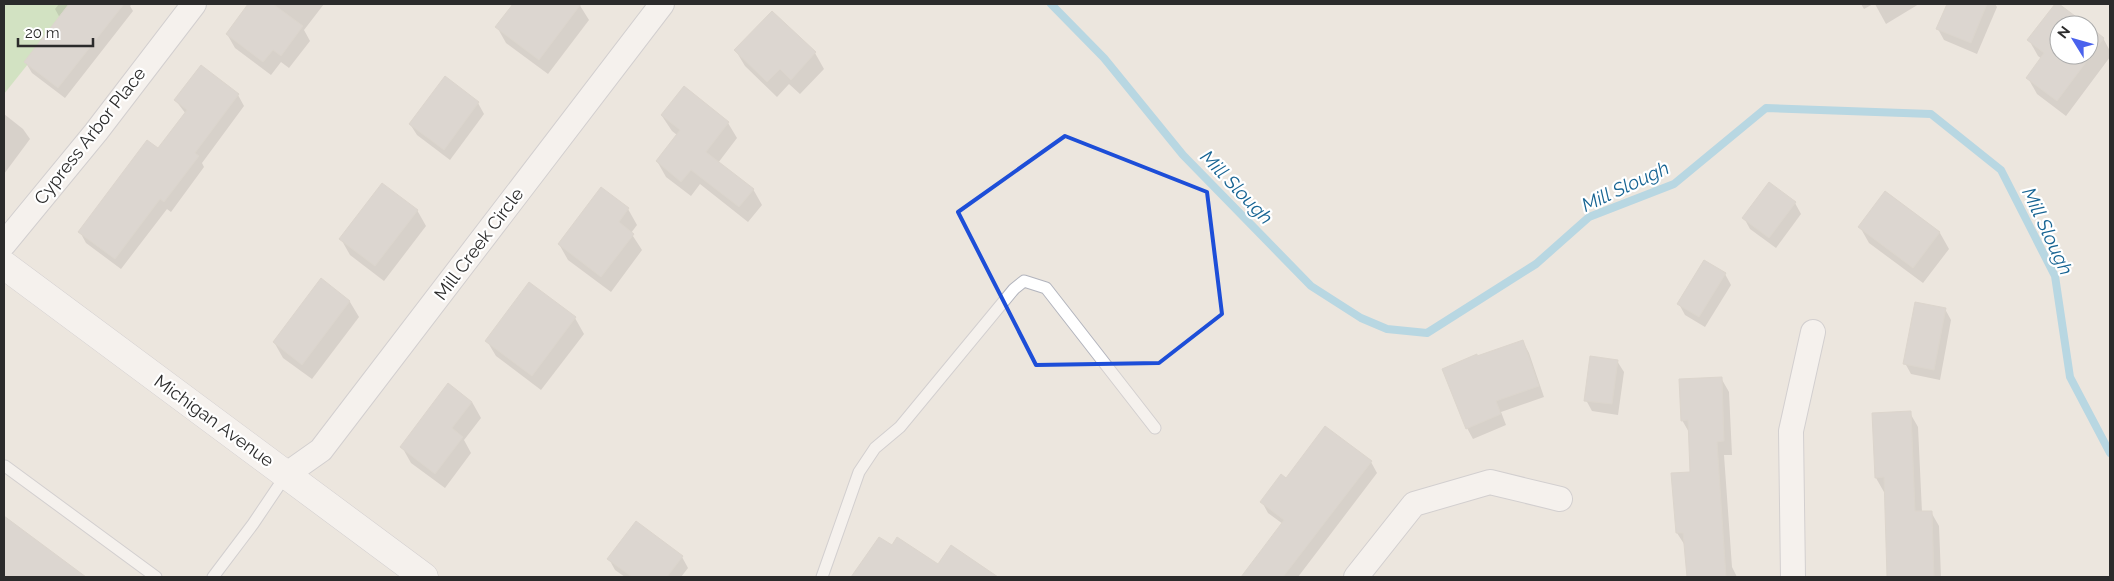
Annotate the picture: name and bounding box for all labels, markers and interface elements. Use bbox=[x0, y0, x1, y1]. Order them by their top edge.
scale bar bbox=[18, 15, 92, 47]
north arrow bbox=[2049, 15, 2099, 65]
text: N bbox=[2054, 23, 2073, 41]
text: 20 m bbox=[25, 24, 60, 42]
street label: Cypress Arbor Place bbox=[30, 63, 150, 208]
water label: Mill Slough bbox=[1196, 146, 1278, 228]
water label: Mill Slough bbox=[1578, 156, 1672, 216]
street label: Mill Creek Circle bbox=[430, 183, 528, 304]
water label: Mill Slough bbox=[2018, 184, 2078, 278]
street label: Michigan Avenue bbox=[150, 370, 279, 471]

